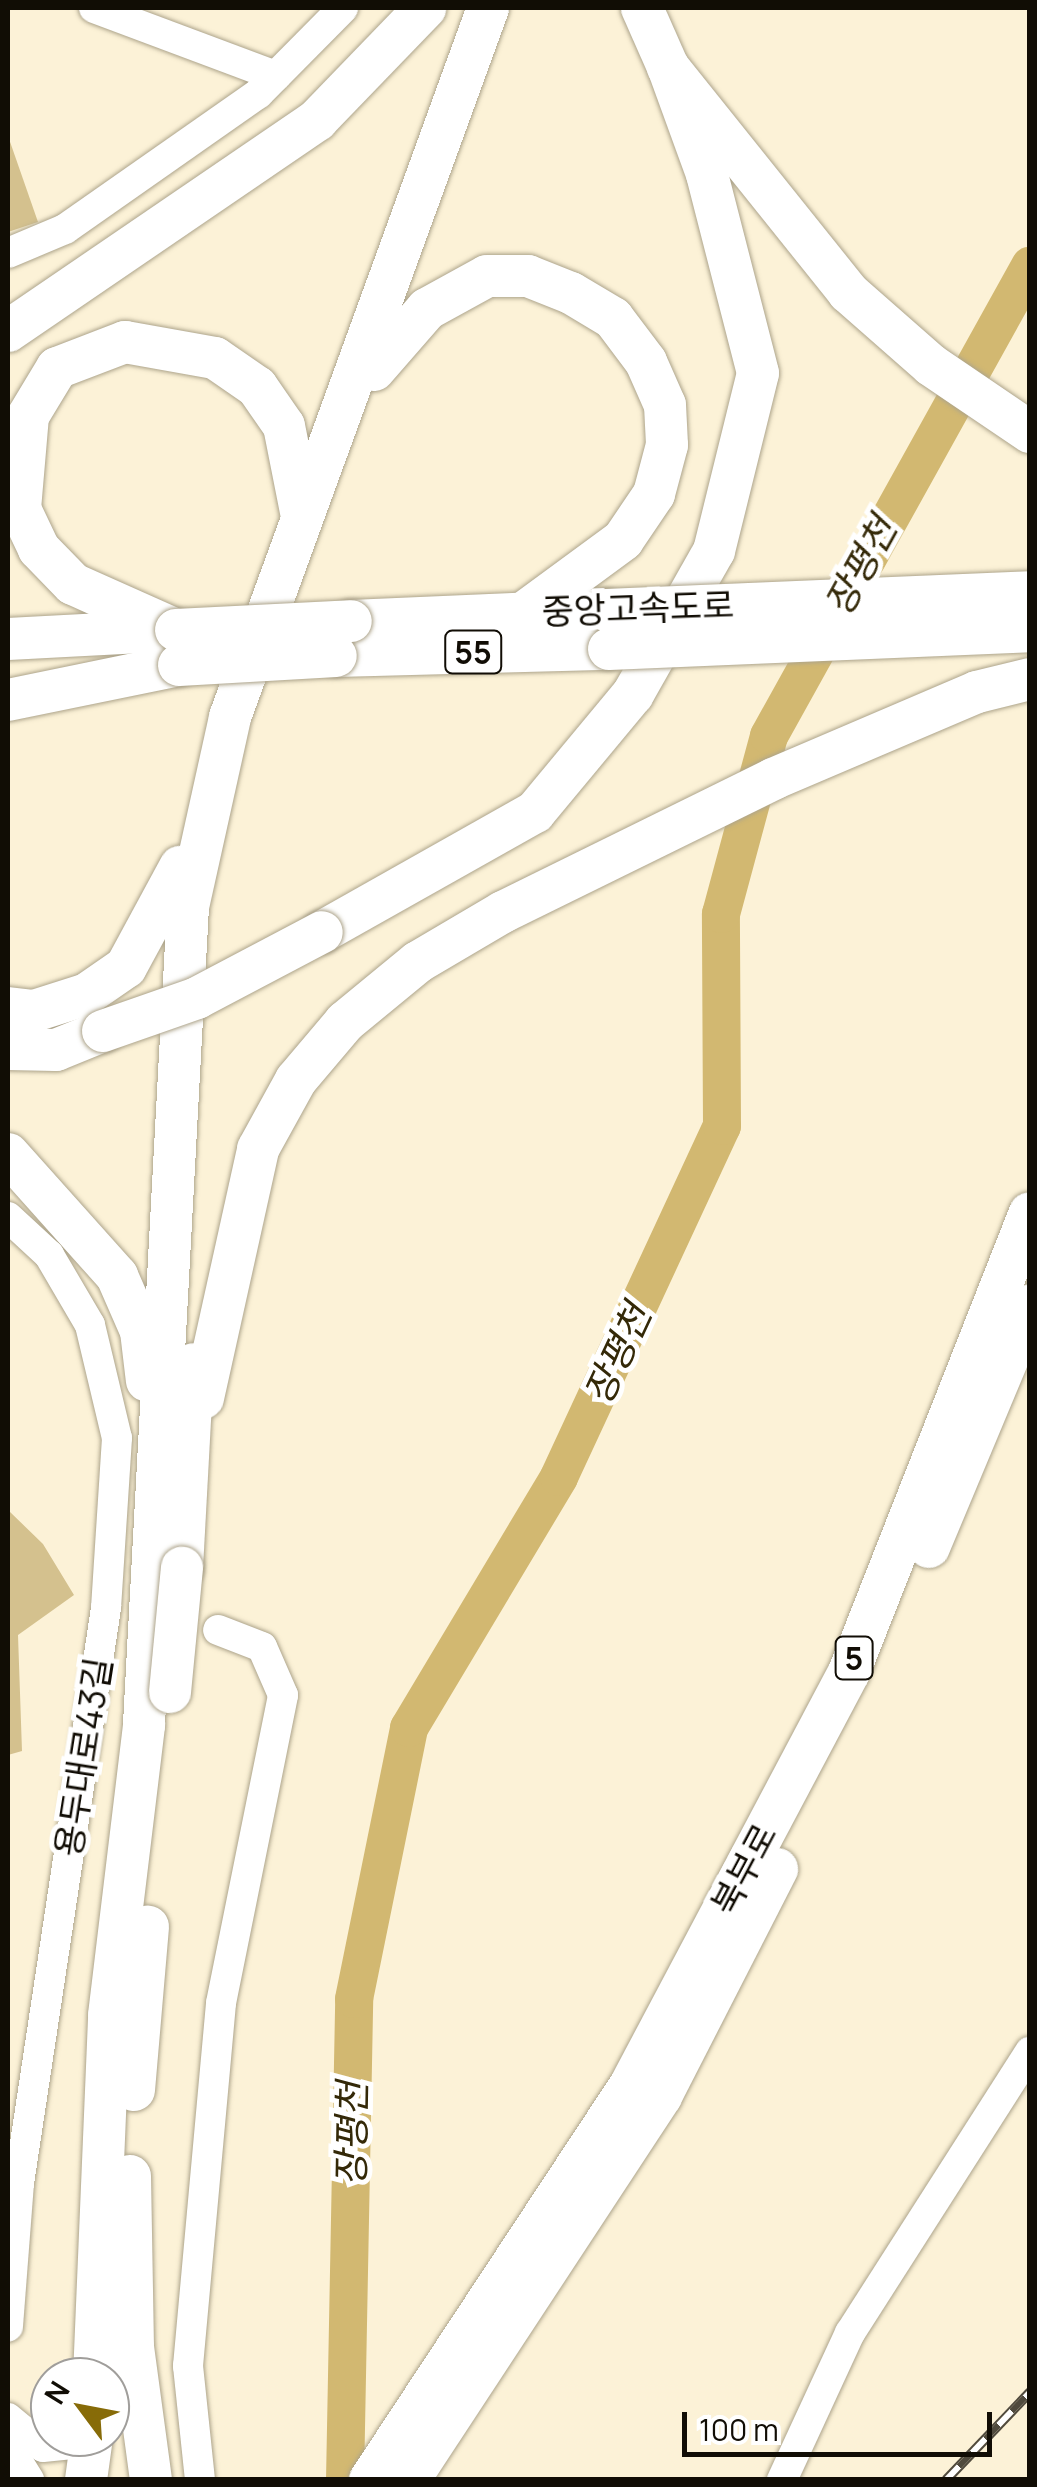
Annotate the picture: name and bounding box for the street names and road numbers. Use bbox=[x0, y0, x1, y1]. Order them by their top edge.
street label: 중앙고속도로 bbox=[541, 584, 735, 632]
road number: 55 bbox=[443, 625, 503, 679]
road number: 5 bbox=[834, 1631, 874, 1685]
street label: 용두대로43길 bbox=[47, 1654, 119, 1860]
street label: 북부로 bbox=[703, 1816, 785, 1922]

